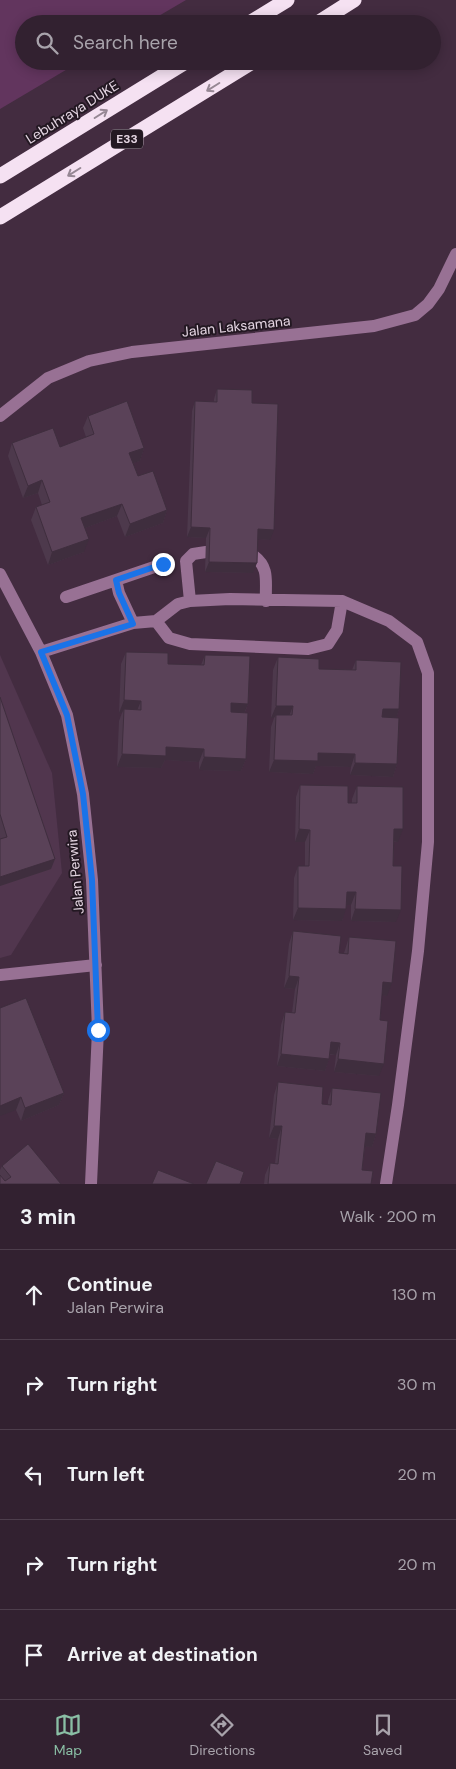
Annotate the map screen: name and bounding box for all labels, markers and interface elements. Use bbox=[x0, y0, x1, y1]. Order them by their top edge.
search box bbox=[15, 15, 441, 70]
icon: search bbox=[33, 29, 61, 57]
text: Search here bbox=[73, 30, 178, 55]
street label: Lebuhraya DUKE bbox=[22, 76, 122, 148]
one-way arrow bbox=[206, 82, 220, 92]
one-way arrow bbox=[94, 108, 108, 118]
road number: E33 bbox=[111, 130, 143, 148]
one-way arrow bbox=[68, 167, 82, 177]
street label: Jalan Laksamana bbox=[181, 311, 291, 341]
route end bbox=[152, 553, 175, 576]
street label: Jalan Perwira bbox=[62, 829, 88, 915]
route start bbox=[87, 1019, 110, 1042]
text: 3 min bbox=[20, 1203, 76, 1231]
text: Walk · 200 m bbox=[340, 1206, 436, 1227]
text: Continue bbox=[67, 1272, 153, 1297]
icon: ahead bbox=[20, 1281, 48, 1309]
text: 130 m bbox=[392, 1284, 436, 1305]
text: Jalan Perwira bbox=[67, 1297, 164, 1318]
icon: right bbox=[20, 1371, 48, 1399]
text: Turn right bbox=[67, 1372, 157, 1397]
text: 30 m bbox=[397, 1374, 436, 1395]
icon: left bbox=[20, 1461, 48, 1489]
text: Turn left bbox=[67, 1462, 145, 1487]
text: 20 m bbox=[397, 1464, 436, 1485]
icon: right bbox=[20, 1551, 48, 1579]
text: Turn right bbox=[67, 1552, 157, 1577]
text: 20 m bbox=[397, 1554, 436, 1575]
icon: arrive bbox=[20, 1641, 48, 1669]
text: Arrive at destination bbox=[67, 1642, 258, 1667]
tab: Map bbox=[54, 1711, 82, 1759]
tab: Directions bbox=[190, 1711, 255, 1759]
tab: Saved bbox=[363, 1711, 402, 1759]

